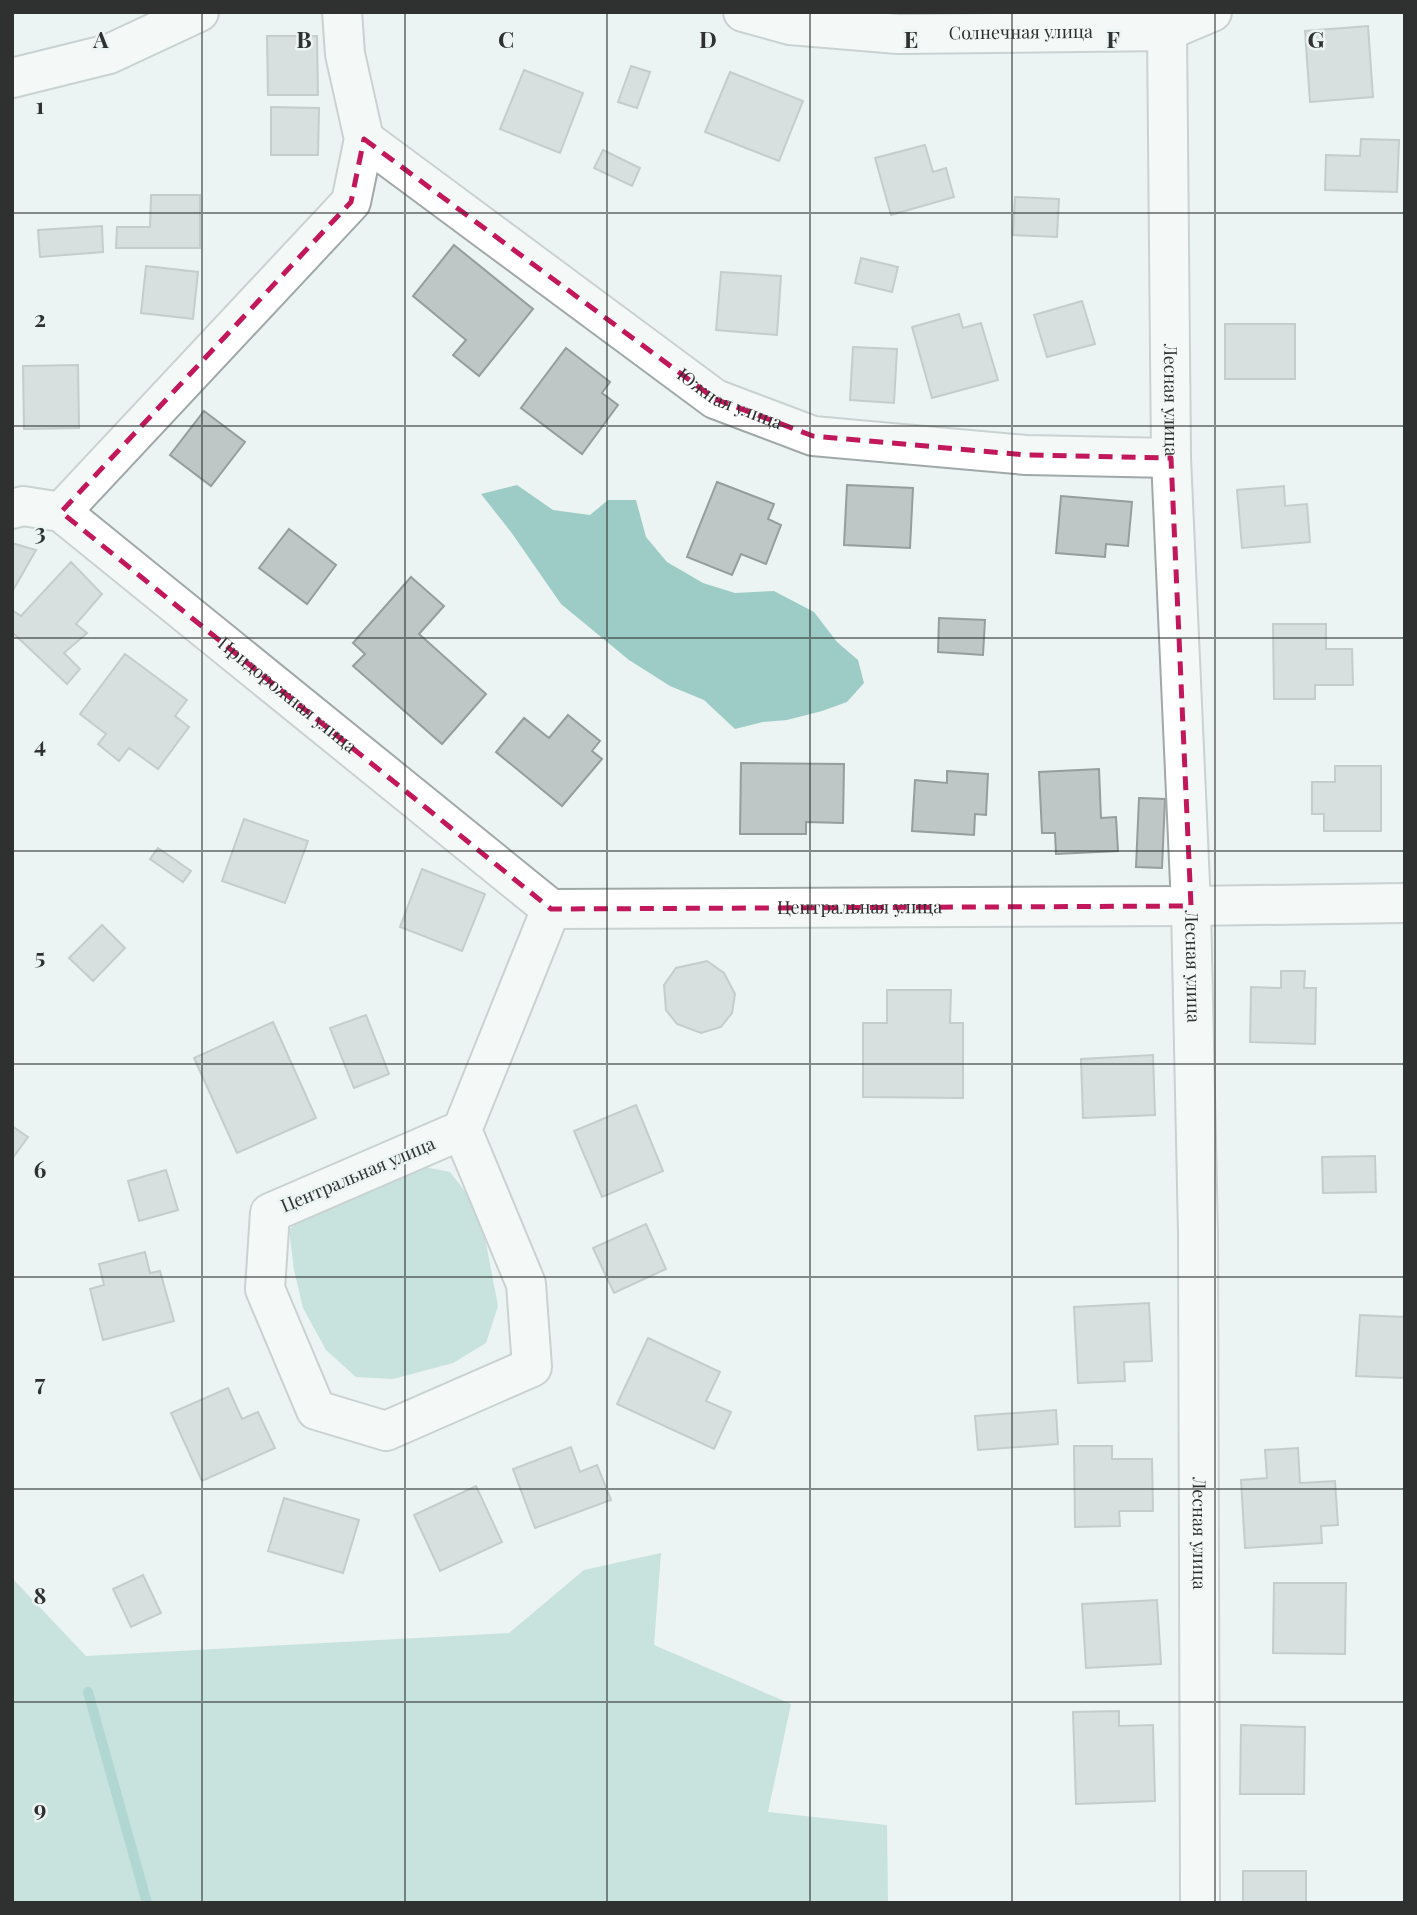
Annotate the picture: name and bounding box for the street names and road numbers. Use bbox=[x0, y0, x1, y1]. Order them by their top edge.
street label: Солнечная улица bbox=[949, 19, 1093, 44]
street label: Лесная улица bbox=[1159, 343, 1184, 456]
street label: Южная улица bbox=[672, 362, 786, 434]
street label: Придорожная улица bbox=[213, 631, 362, 758]
street label: Центральная улица bbox=[777, 894, 942, 919]
street label: Лесная улица bbox=[1180, 909, 1206, 1023]
street label: Центральная улица bbox=[277, 1131, 438, 1217]
street label: Лесная улица bbox=[1188, 1476, 1212, 1590]

